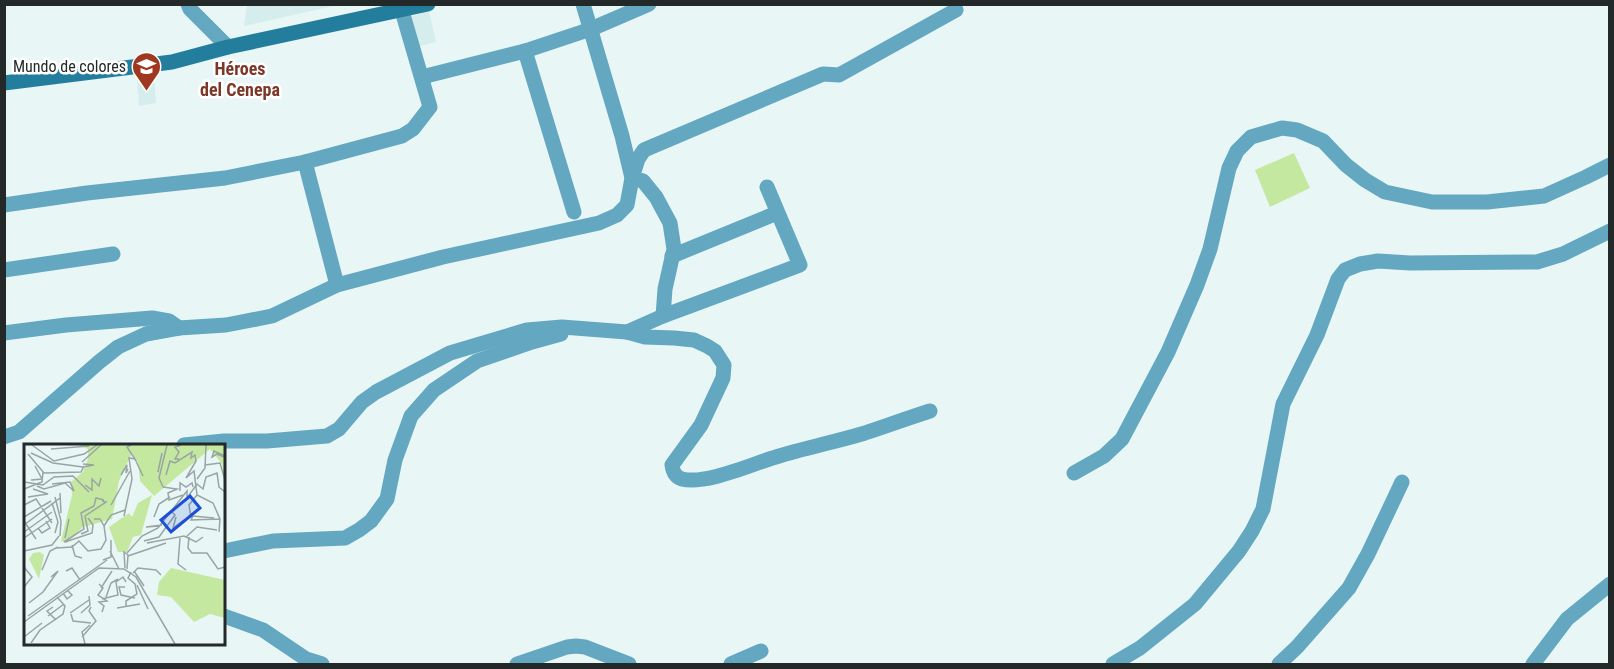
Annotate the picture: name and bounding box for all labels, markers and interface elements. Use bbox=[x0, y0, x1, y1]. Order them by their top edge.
school or university icon: Mundo de colores bbox=[131, 50, 163, 92]
place label: Mundo de colores bbox=[13, 57, 126, 76]
district label: Héroes del Cenepa bbox=[200, 58, 280, 100]
inset map bbox=[24, 444, 225, 645]

